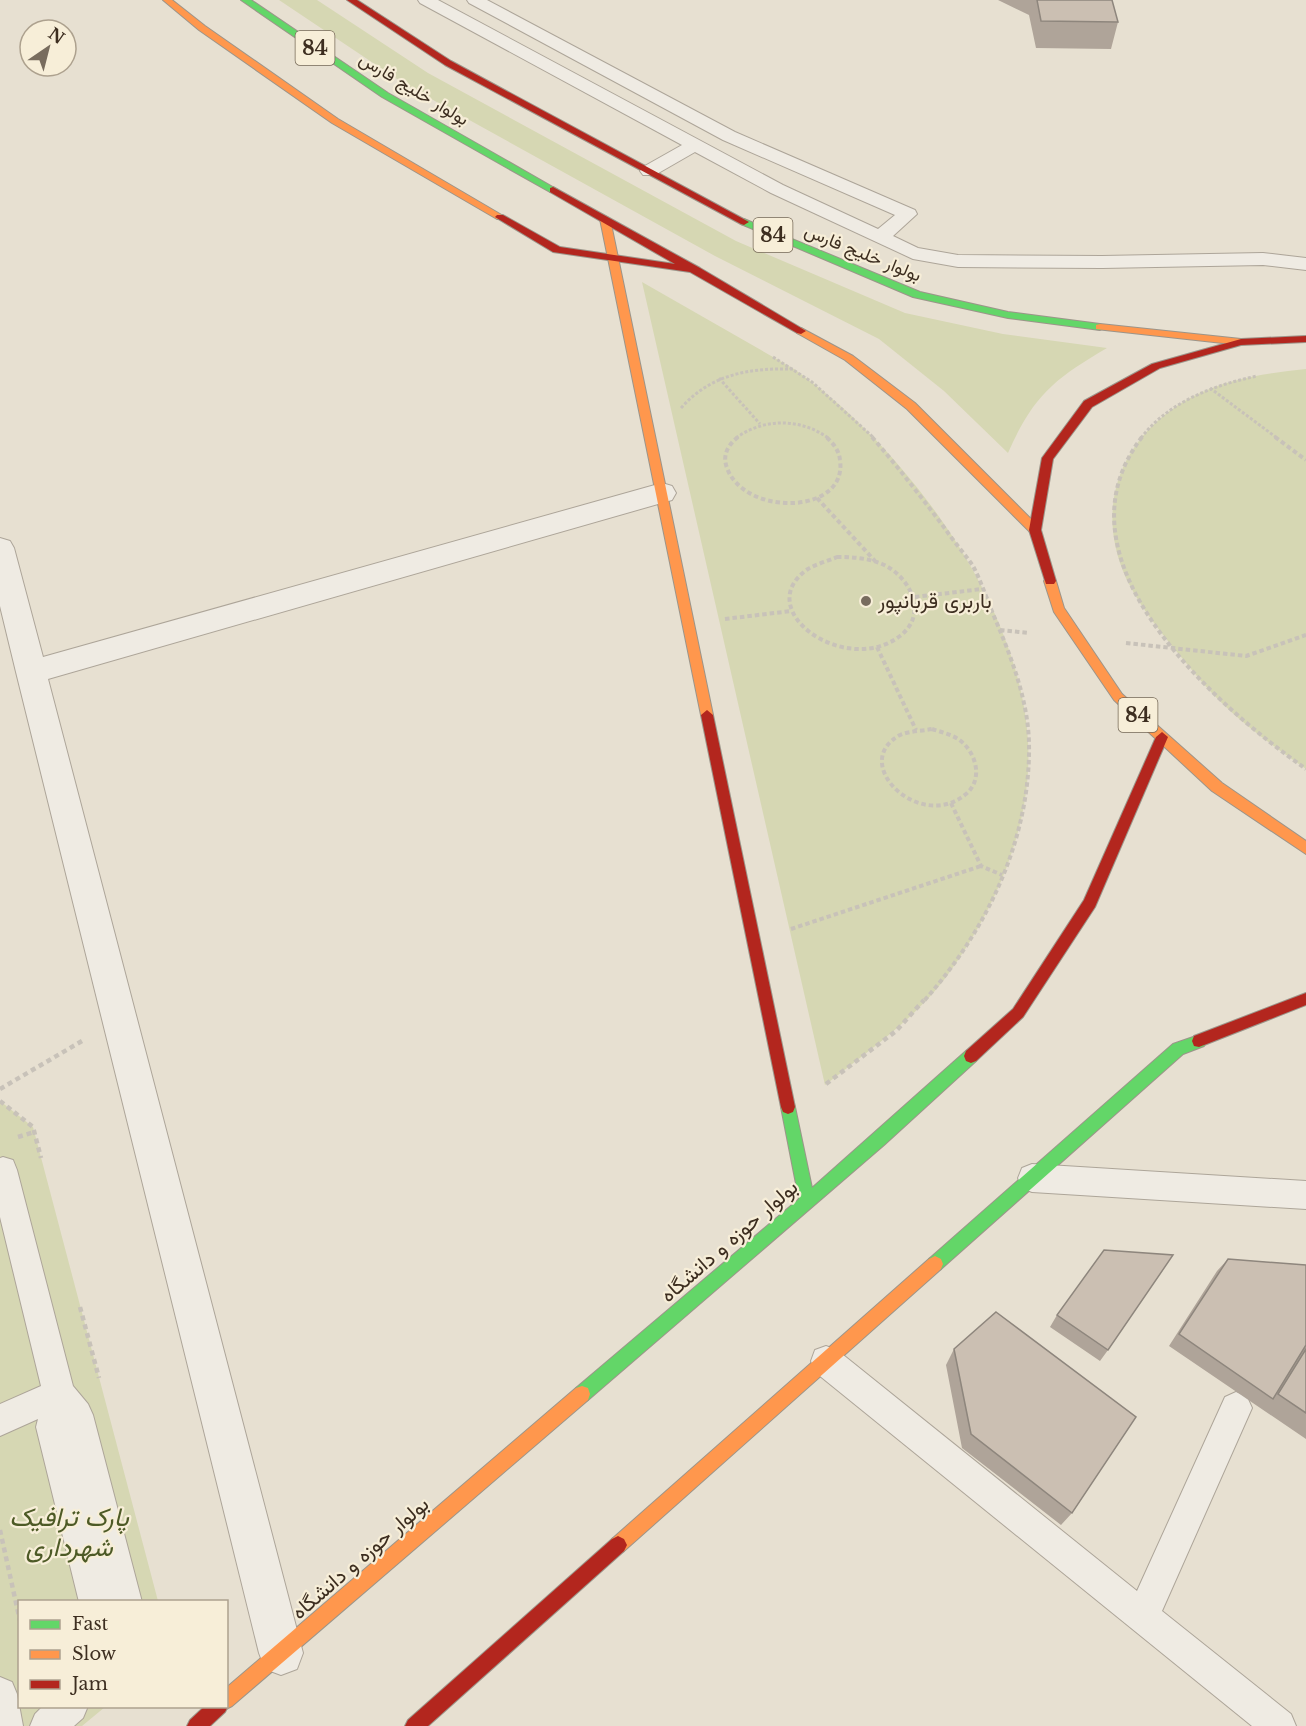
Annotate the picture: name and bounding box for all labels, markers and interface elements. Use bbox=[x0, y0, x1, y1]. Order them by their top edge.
north arrow bbox=[18, 18, 78, 78]
text: N bbox=[45, 23, 69, 48]
road number: 84 bbox=[296, 31, 334, 65]
street label: بولوار خلیج فارس bbox=[355, 48, 473, 131]
road number: 84 bbox=[754, 218, 792, 252]
street label: بولوار خلیج فارس bbox=[801, 220, 925, 287]
place label: باربری قربانپور bbox=[877, 588, 992, 615]
marker: باربری قربانپور bbox=[859, 594, 873, 608]
road number: 84 bbox=[1118, 698, 1158, 732]
street label: بولوار حوزه و دانشگاه bbox=[655, 1174, 803, 1308]
street label: بولوار حوزه و دانشگاه bbox=[286, 1491, 434, 1625]
park label: پارک ترافیک شهرداری bbox=[9, 1501, 130, 1563]
legend bbox=[18, 1600, 228, 1708]
text: Fast bbox=[72, 1613, 109, 1635]
text: Slow bbox=[72, 1643, 117, 1665]
text: Jam bbox=[70, 1673, 108, 1695]

